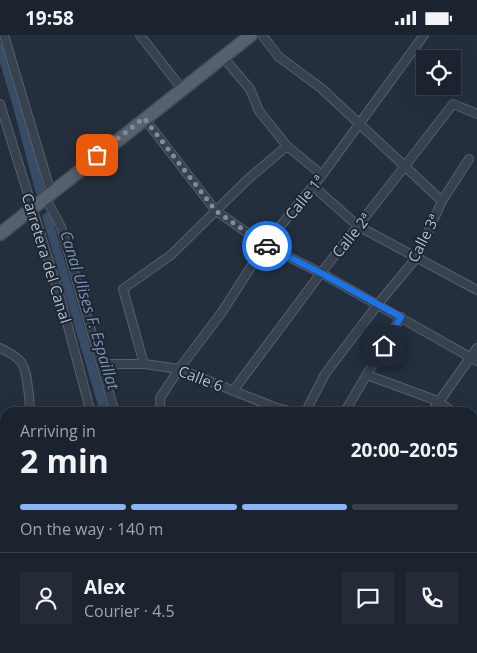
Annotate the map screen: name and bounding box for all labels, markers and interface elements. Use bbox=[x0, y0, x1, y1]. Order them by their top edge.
text: 19:58 bbox=[25, 5, 74, 31]
map controls bbox=[416, 50, 461, 95]
button: locate bbox=[416, 50, 461, 95]
pin bbox=[76, 134, 118, 176]
icon: bag bbox=[83, 141, 111, 169]
street label: Calle 1ª bbox=[280, 171, 328, 223]
street label: Carretera del Canal bbox=[18, 191, 76, 325]
street label: Calle 2ª bbox=[327, 209, 375, 261]
street label: Calle 3ª bbox=[402, 210, 444, 266]
courier bbox=[242, 221, 292, 271]
water label: Canal Ulises F. Espaillat bbox=[55, 228, 125, 393]
icon: car bbox=[253, 232, 281, 260]
pin bbox=[363, 325, 405, 367]
icon: home bbox=[370, 332, 398, 360]
street label: Calle 6 bbox=[176, 360, 226, 396]
text: Arriving in bbox=[20, 420, 96, 442]
text: 20:00–20:05 bbox=[351, 437, 458, 463]
text: 2 min bbox=[20, 439, 109, 482]
text: On the way · 140 m bbox=[20, 518, 163, 540]
button: person bbox=[20, 572, 72, 624]
button: chat bbox=[342, 572, 394, 624]
button: phone bbox=[406, 572, 458, 624]
text: Alex bbox=[84, 574, 125, 600]
text: Courier · 4.5 bbox=[84, 600, 175, 622]

